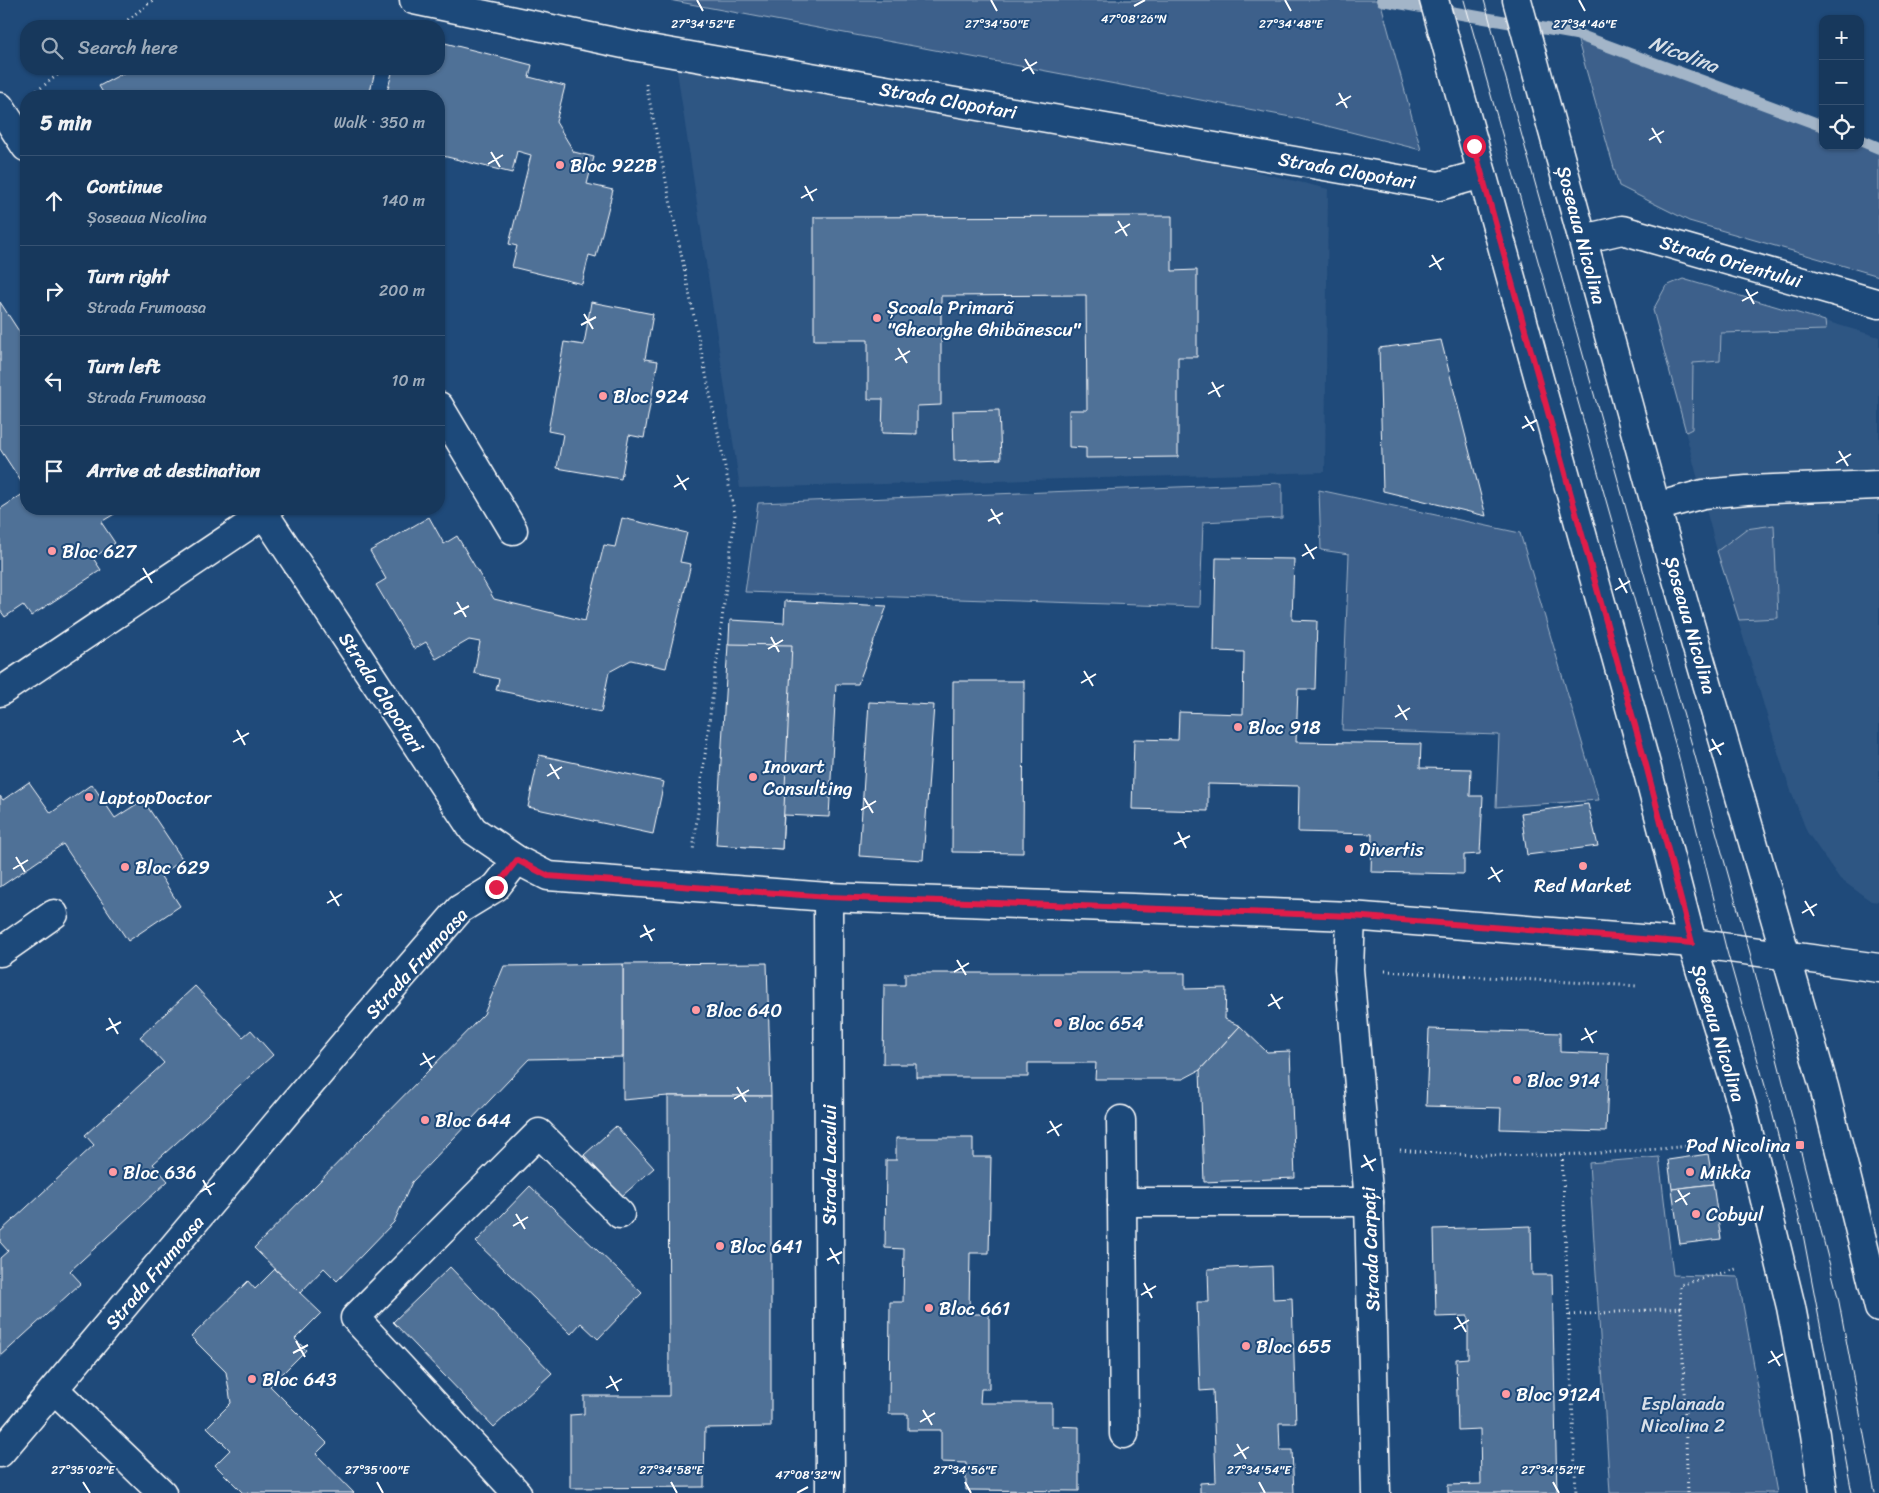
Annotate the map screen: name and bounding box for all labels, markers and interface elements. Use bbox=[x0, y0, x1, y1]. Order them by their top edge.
text: 47°08'26"N bbox=[1101, 8, 1168, 30]
text: 27°34'52"E bbox=[671, 13, 736, 35]
text: 27°34'50"E bbox=[965, 13, 1030, 35]
text: 27°34'48"E bbox=[1259, 13, 1324, 35]
text: 27°34'46"E bbox=[1553, 13, 1618, 35]
map controls bbox=[1819, 15, 1864, 150]
button: + bbox=[1819, 15, 1864, 60]
search box bbox=[20, 20, 445, 75]
water label: Nicolina bbox=[1644, 25, 1725, 84]
text: Search here bbox=[78, 31, 178, 64]
icon: search bbox=[38, 34, 66, 62]
button: − bbox=[1819, 60, 1864, 105]
street label: Strada Clopotari bbox=[877, 72, 1020, 129]
text: 5 min bbox=[40, 104, 92, 142]
button: locate bbox=[1819, 105, 1864, 150]
text: Walk · 350 m bbox=[334, 108, 425, 137]
route start bbox=[1463, 135, 1486, 158]
street label: Strada Clopotari bbox=[1276, 142, 1419, 199]
place label: Bloc 922B bbox=[570, 149, 657, 182]
marker: Bloc 922B bbox=[554, 159, 566, 171]
street label: Șoseaua Nicolina bbox=[1547, 162, 1616, 309]
text: Continue bbox=[87, 170, 163, 203]
text: 140 m bbox=[382, 186, 425, 215]
icon: ahead bbox=[40, 187, 68, 215]
text: Șoseaua Nicolina bbox=[87, 203, 207, 232]
street label: Strada Orientului bbox=[1656, 225, 1806, 298]
text: Turn right bbox=[87, 260, 169, 293]
text: 200 m bbox=[379, 276, 425, 305]
icon: right bbox=[40, 277, 68, 305]
place label: Școala Primară "Gheorghe Ghibănescu" bbox=[887, 291, 1082, 346]
text: Strada Frumoasa bbox=[87, 293, 206, 322]
marker: Școala Primară "Gheorghe Ghibănescu" bbox=[871, 312, 883, 324]
text: Turn left bbox=[87, 350, 160, 383]
text: 10 m bbox=[392, 366, 425, 395]
icon: left bbox=[40, 367, 68, 395]
place label: Bloc 924 bbox=[613, 380, 689, 413]
text: Strada Frumoasa bbox=[87, 383, 206, 412]
marker: Bloc 924 bbox=[597, 390, 609, 402]
text: Arrive at destination bbox=[87, 454, 260, 487]
icon: arrive bbox=[40, 457, 68, 485]
place label: Bloc 627 bbox=[62, 535, 137, 568]
marker: Bloc 627 bbox=[46, 545, 58, 557]
street label: Șoseaua Nicolina bbox=[1655, 552, 1726, 699]
street label: Strada Clopotari bbox=[330, 625, 434, 760]
place label: Bloc 918 bbox=[1248, 711, 1321, 744]
marker: Bloc 918 bbox=[1232, 721, 1244, 733]
place label: Inovart Consulting bbox=[762, 750, 852, 805]
marker: Inovart Consulting bbox=[747, 771, 759, 783]
place label: LaptopDoctor bbox=[99, 781, 213, 814]
marker: LaptopDoctor bbox=[83, 791, 95, 803]
place label: Divertis bbox=[1359, 833, 1424, 866]
marker: Divertis bbox=[1343, 843, 1355, 855]
place label: Bloc 629 bbox=[135, 851, 210, 884]
marker: Red Market bbox=[1577, 860, 1589, 872]
marker: Bloc 629 bbox=[119, 861, 131, 873]
place label: Red Market bbox=[1534, 869, 1632, 902]
route end bbox=[485, 876, 508, 899]
street label: Strada Frumoasa bbox=[357, 899, 476, 1027]
street label: Șoseaua Nicolina bbox=[1682, 960, 1755, 1106]
place label: Bloc 640 bbox=[706, 994, 782, 1027]
marker: Bloc 640 bbox=[690, 1004, 702, 1016]
place label: Bloc 654 bbox=[1068, 1007, 1144, 1040]
marker: Bloc 654 bbox=[1052, 1017, 1064, 1029]
place label: Bloc 914 bbox=[1527, 1064, 1600, 1097]
marker: Bloc 914 bbox=[1511, 1074, 1523, 1086]
place label: Bloc 644 bbox=[435, 1104, 511, 1137]
street label: Strada Lacului bbox=[813, 1104, 846, 1225]
marker: Bloc 644 bbox=[419, 1114, 431, 1126]
place label: Pod Nicolina bbox=[1686, 1129, 1790, 1162]
marker: Pod Nicolina bbox=[1794, 1139, 1806, 1151]
place label: Bloc 636 bbox=[123, 1156, 197, 1189]
place label: Mikka bbox=[1700, 1156, 1751, 1189]
marker: Bloc 636 bbox=[107, 1166, 119, 1178]
marker: Mikka bbox=[1684, 1166, 1696, 1178]
street label: Strada Carpați bbox=[1352, 1186, 1389, 1312]
place label: Cobyul bbox=[1706, 1198, 1764, 1231]
street label: Strada Frumoasa bbox=[96, 1207, 213, 1337]
marker: Cobyul bbox=[1690, 1208, 1702, 1220]
place label: Bloc 641 bbox=[730, 1230, 802, 1263]
marker: Bloc 641 bbox=[714, 1240, 726, 1252]
place label: Bloc 661 bbox=[939, 1292, 1010, 1325]
marker: Bloc 661 bbox=[923, 1302, 935, 1314]
place label: Bloc 655 bbox=[1256, 1330, 1332, 1363]
marker: Bloc 655 bbox=[1240, 1340, 1252, 1352]
place label: Bloc 643 bbox=[262, 1363, 337, 1396]
marker: Bloc 643 bbox=[246, 1373, 258, 1385]
place label: Bloc 912A bbox=[1516, 1378, 1601, 1411]
park label: Esplanada Nicolina 2 bbox=[1641, 1387, 1725, 1442]
marker: Bloc 912A bbox=[1500, 1388, 1512, 1400]
text: 27°35'02"E bbox=[51, 1459, 116, 1481]
text: 27°35'00"E bbox=[345, 1459, 410, 1481]
text: 27°34'58"E bbox=[639, 1459, 704, 1481]
text: 27°34'56"E bbox=[933, 1459, 998, 1481]
text: 27°34'54"E bbox=[1227, 1459, 1292, 1481]
text: 27°34'52"E bbox=[1521, 1459, 1586, 1481]
text: 47°08'32"N bbox=[775, 1464, 841, 1486]

